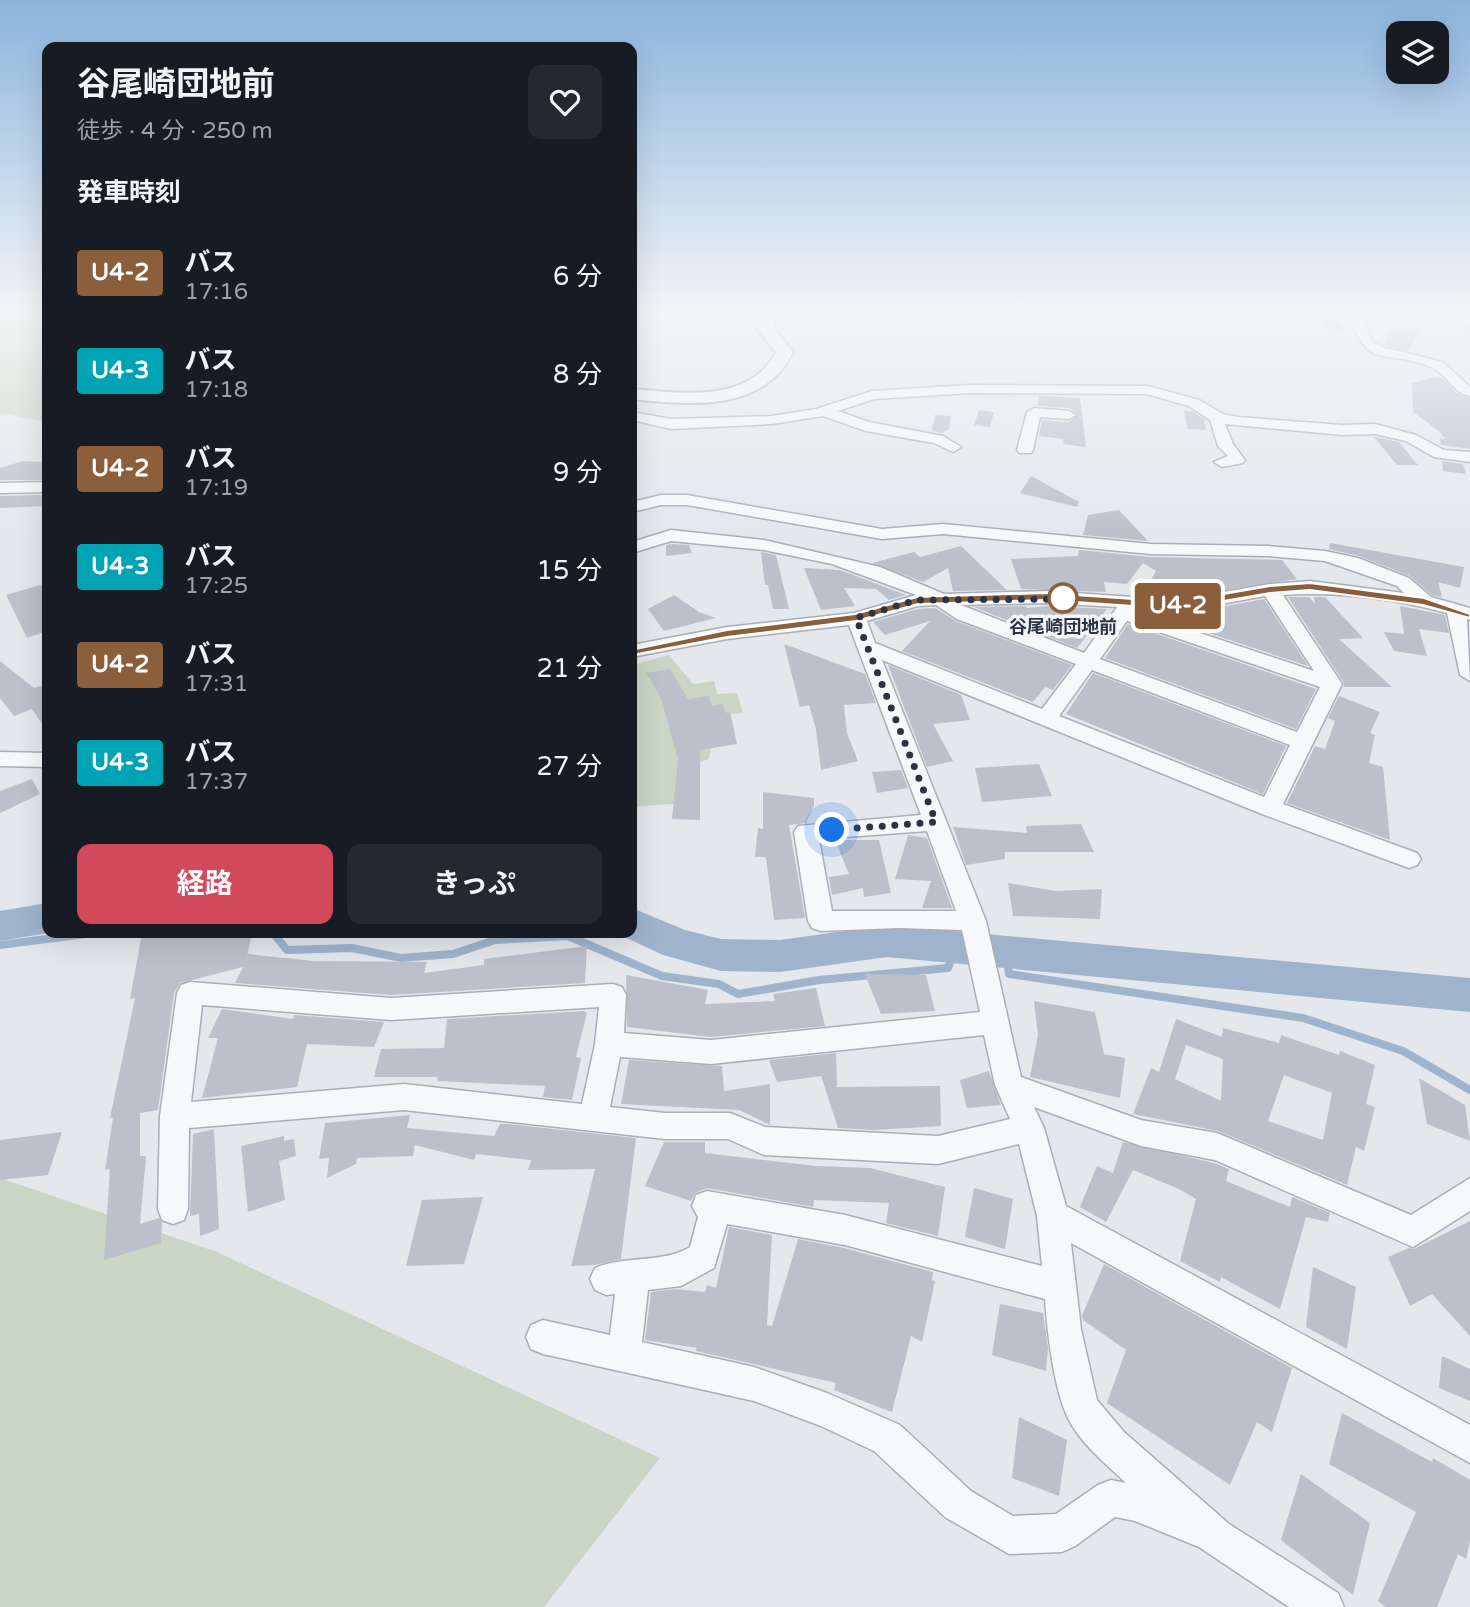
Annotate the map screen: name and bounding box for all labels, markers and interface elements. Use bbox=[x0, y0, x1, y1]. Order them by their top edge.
map controls bbox=[1386, 21, 1449, 84]
button: layers bbox=[1386, 21, 1449, 84]
text: 谷尾崎団地前 bbox=[77, 65, 275, 104]
button: heart bbox=[528, 65, 602, 139]
text: 徒歩 · 4 分 · 250 m bbox=[77, 117, 273, 145]
text: 発車時刻 bbox=[77, 177, 181, 208]
text: バス bbox=[184, 247, 236, 278]
text: U4-2 bbox=[91, 258, 149, 287]
text: 6 分 bbox=[553, 261, 602, 292]
text: 17:16 bbox=[184, 278, 248, 306]
text: バス bbox=[184, 345, 236, 376]
text: U4-3 bbox=[91, 356, 149, 385]
text: 8 分 bbox=[553, 359, 602, 390]
text: 17:18 bbox=[184, 376, 248, 404]
text: バス bbox=[184, 443, 236, 474]
text: U4-2 bbox=[91, 454, 149, 483]
text: 9 分 bbox=[553, 457, 602, 488]
text: 17:19 bbox=[184, 474, 248, 502]
text: バス bbox=[184, 541, 236, 572]
text: U4-3 bbox=[91, 552, 149, 581]
text: 15 分 bbox=[537, 555, 602, 586]
text: 17:25 bbox=[184, 572, 248, 600]
marker: 谷尾崎団地前 bbox=[1048, 583, 1078, 613]
line badge: U4-2 bbox=[1129, 583, 1227, 629]
text: U4-2 bbox=[1149, 591, 1207, 620]
place label: 谷尾崎団地前 bbox=[1009, 616, 1117, 638]
text: バス bbox=[184, 639, 236, 670]
text: U4-2 bbox=[91, 650, 149, 679]
text: 21 分 bbox=[537, 653, 602, 684]
text: 17:31 bbox=[184, 670, 248, 698]
text: バス bbox=[184, 737, 236, 768]
text: U4-3 bbox=[91, 748, 149, 777]
text: 27 分 bbox=[537, 751, 602, 782]
text: 17:37 bbox=[184, 768, 248, 796]
your location bbox=[814, 812, 849, 847]
button: 経路 bbox=[77, 844, 333, 924]
button: きっぷ bbox=[347, 844, 602, 924]

